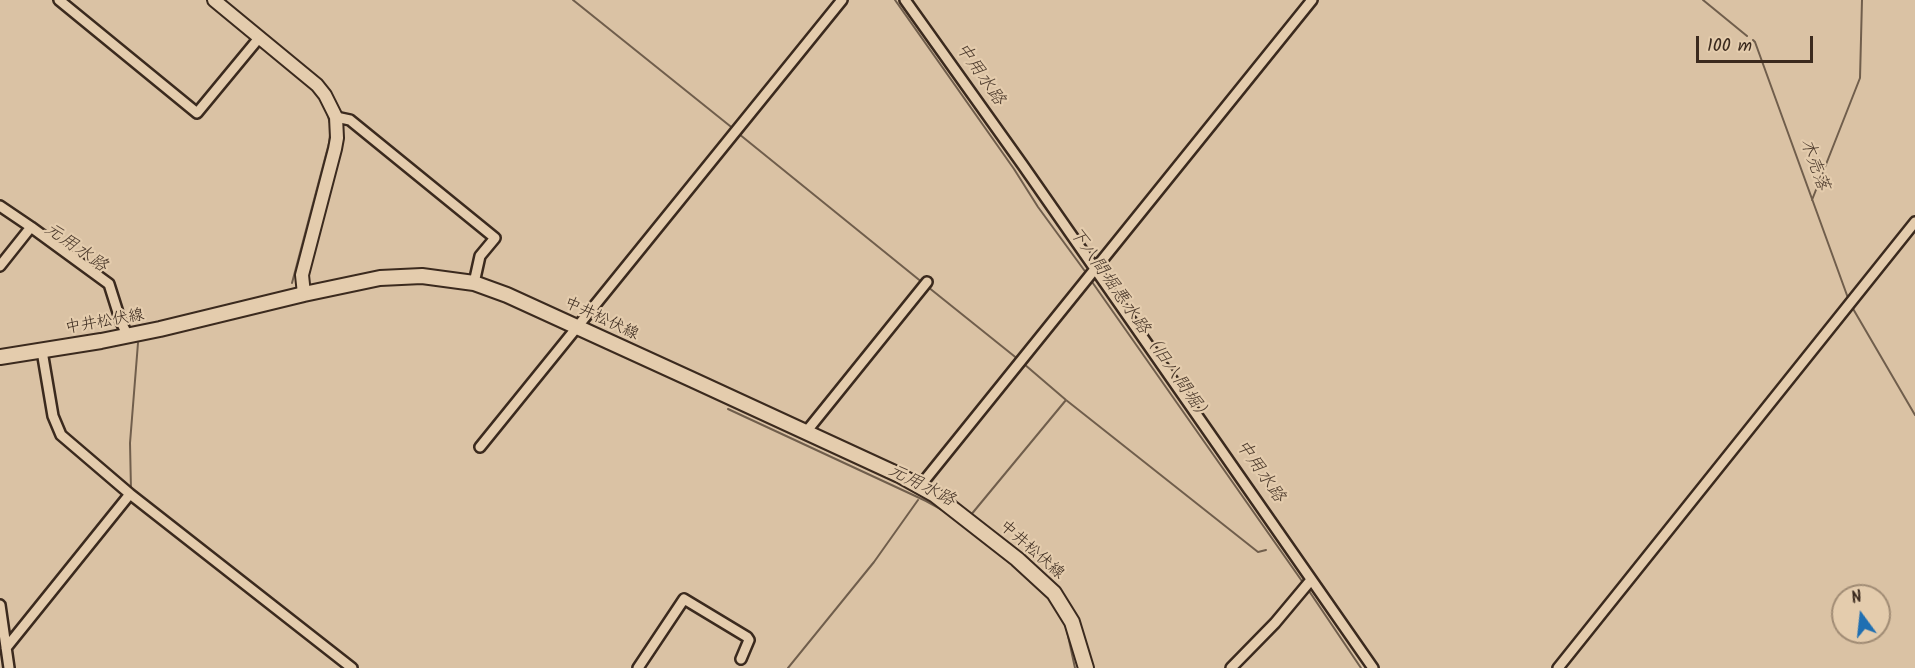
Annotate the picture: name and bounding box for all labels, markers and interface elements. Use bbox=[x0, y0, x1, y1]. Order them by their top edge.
scale bar bbox=[1699, 24, 1816, 62]
text: 100 m bbox=[1707, 32, 1752, 61]
water label: 中用水路 bbox=[950, 39, 1008, 111]
water label: 木売落 bbox=[1794, 136, 1832, 194]
water label: 元用水路 bbox=[39, 220, 111, 278]
water label: 下八間堀悪水路（旧八間堀） bbox=[1063, 224, 1215, 428]
street label: 中井松伏線 bbox=[561, 294, 641, 346]
street label: 中井松伏線 bbox=[64, 307, 146, 339]
water label: 中用水路 bbox=[1230, 436, 1288, 508]
water label: 元用水路 bbox=[884, 461, 958, 513]
street label: 中井松伏線 bbox=[995, 518, 1067, 584]
north arrow bbox=[1831, 584, 1891, 644]
text: N bbox=[1849, 585, 1865, 611]

